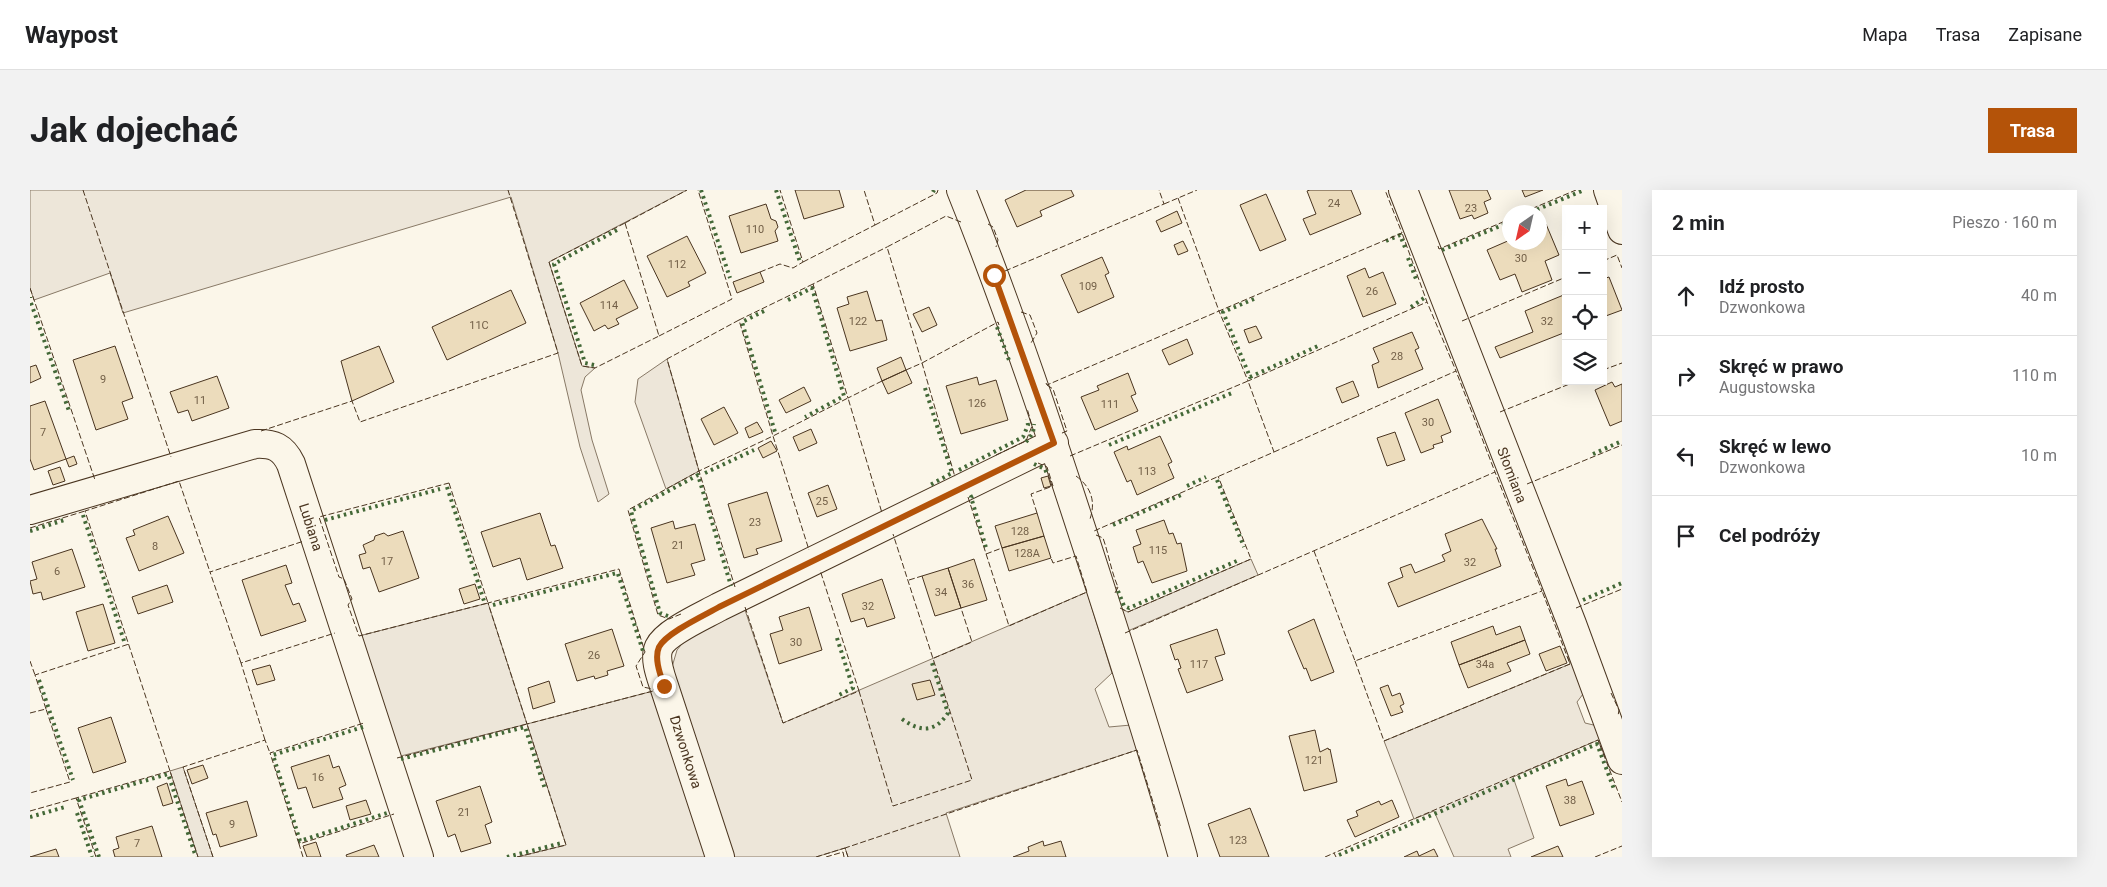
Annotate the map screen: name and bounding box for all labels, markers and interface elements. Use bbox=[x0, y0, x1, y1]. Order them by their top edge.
text: Waypost bbox=[25, 21, 118, 49]
text: Mapa bbox=[1862, 24, 1908, 45]
text: Trasa bbox=[1936, 24, 1980, 45]
text: Zapisane bbox=[2008, 24, 2082, 45]
button: Trasa bbox=[1988, 108, 2077, 153]
text: Jak dojechać bbox=[30, 110, 238, 151]
house number: 24 bbox=[1328, 197, 1340, 210]
house number: 23 bbox=[1465, 202, 1477, 215]
north arrow bbox=[1502, 205, 1547, 250]
map controls bbox=[1562, 205, 1607, 385]
button: + bbox=[1562, 205, 1607, 250]
text: 2 min bbox=[1672, 211, 1725, 235]
text: Pieszo · 160 m bbox=[1952, 213, 2057, 232]
house number: 110 bbox=[746, 223, 764, 236]
button: − bbox=[1562, 250, 1607, 295]
house number: 30 bbox=[1515, 252, 1527, 265]
house number: 112 bbox=[668, 258, 686, 271]
route start bbox=[983, 264, 1006, 287]
text: Idź prosto bbox=[1719, 275, 1804, 298]
house number: 109 bbox=[1079, 280, 1097, 293]
icon: ahead bbox=[1672, 282, 1700, 310]
house number: 26 bbox=[1366, 285, 1378, 298]
text: 40 m bbox=[2021, 286, 2057, 305]
button: locate bbox=[1562, 295, 1607, 340]
text: Dzwonkowa bbox=[1719, 298, 1805, 317]
house number: 114 bbox=[600, 299, 618, 312]
house number: 122 bbox=[849, 315, 867, 328]
house number: 32 bbox=[1541, 315, 1553, 328]
house number: 11C bbox=[469, 319, 489, 332]
button: layers bbox=[1562, 340, 1607, 385]
house number: 28 bbox=[1391, 350, 1403, 363]
text: Skręć w prawo bbox=[1719, 355, 1843, 378]
icon: right bbox=[1672, 362, 1700, 390]
text: 110 m bbox=[2012, 366, 2057, 385]
house number: 9 bbox=[100, 373, 106, 386]
text: Augustowska bbox=[1719, 378, 1816, 397]
house number: 11 bbox=[194, 394, 206, 407]
house number: 126 bbox=[968, 397, 986, 410]
house number: 111 bbox=[1101, 398, 1119, 411]
house number: 30 bbox=[1422, 416, 1434, 429]
house number: 7 bbox=[40, 426, 46, 439]
text: Skręć w lewo bbox=[1719, 435, 1831, 458]
icon: left bbox=[1672, 442, 1700, 470]
street label: Słomiana bbox=[1494, 445, 1530, 505]
text: 10 m bbox=[2021, 446, 2057, 465]
text: Dzwonkowa bbox=[1719, 458, 1805, 477]
house number: 113 bbox=[1138, 465, 1156, 478]
house number: 25 bbox=[816, 495, 828, 508]
street label: Lubiana bbox=[296, 501, 326, 553]
house number: 23 bbox=[749, 516, 761, 529]
icon: arrive bbox=[1672, 522, 1700, 550]
text: Cel podróży bbox=[1719, 524, 1820, 547]
house number: 128 bbox=[1011, 525, 1029, 538]
house number: 21 bbox=[672, 539, 684, 552]
house number: 8 bbox=[152, 540, 158, 553]
house number: 115 bbox=[1149, 544, 1167, 557]
house number: 128A bbox=[1014, 547, 1041, 560]
house number: 17 bbox=[381, 555, 393, 568]
house number: 32 bbox=[1464, 556, 1476, 569]
house number: 6 bbox=[54, 565, 60, 578]
house number: 36 bbox=[962, 578, 974, 591]
house number: 34 bbox=[935, 586, 947, 599]
house number: 32 bbox=[862, 600, 874, 613]
house number: 30 bbox=[790, 636, 802, 649]
house number: 26 bbox=[588, 649, 600, 662]
house number: 117 bbox=[1190, 658, 1208, 671]
house number: 34a bbox=[1476, 658, 1494, 671]
route end bbox=[653, 675, 676, 698]
street label: Dzwonkowa bbox=[667, 714, 705, 790]
house number: 121 bbox=[1305, 754, 1323, 767]
house number: 16 bbox=[312, 771, 324, 784]
house number: 38 bbox=[1564, 794, 1576, 807]
house number: 21 bbox=[458, 806, 470, 819]
house number: 9 bbox=[229, 818, 235, 831]
house number: 123 bbox=[1229, 834, 1247, 847]
house number: 7 bbox=[134, 837, 140, 850]

